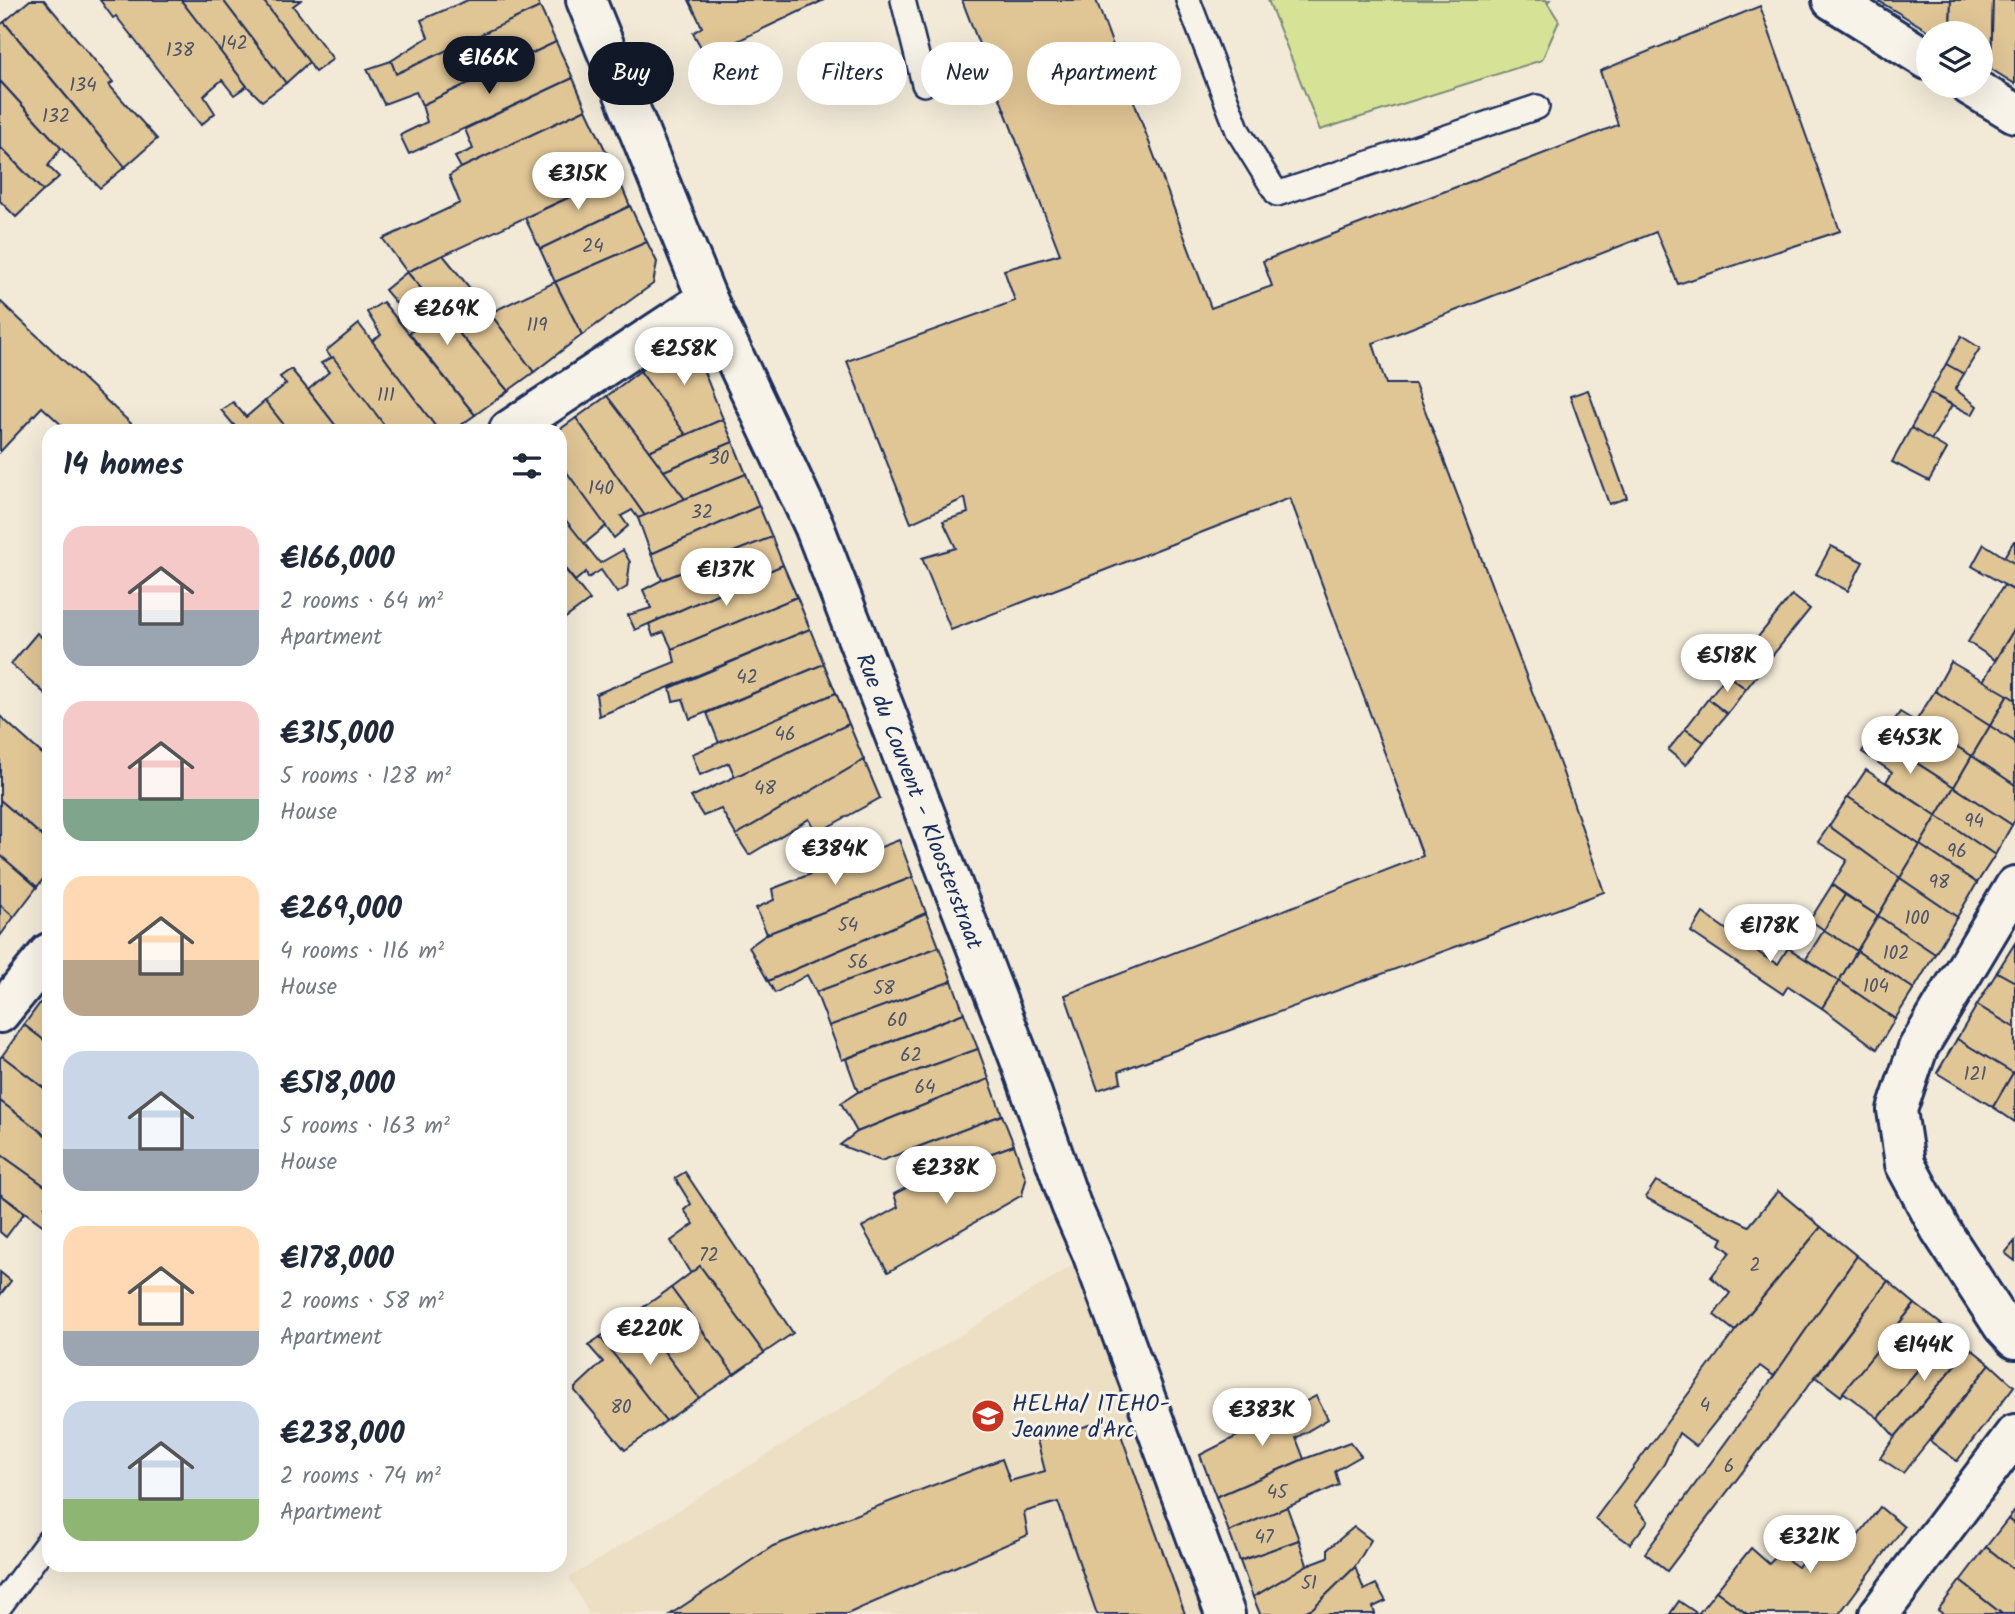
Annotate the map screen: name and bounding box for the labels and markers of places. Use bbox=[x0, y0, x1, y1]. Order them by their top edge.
pin: €166K bbox=[440, 36, 538, 96]
pin: €315K bbox=[529, 152, 627, 212]
pin: €269K bbox=[398, 288, 496, 347]
pin: €258K bbox=[635, 328, 733, 387]
pin: €137K bbox=[677, 548, 775, 608]
pin: €518K bbox=[1678, 634, 1776, 694]
pin: €453K bbox=[1861, 716, 1959, 776]
pin: €384K bbox=[786, 828, 884, 887]
pin: €178K bbox=[1721, 904, 1819, 964]
pin: €238K bbox=[897, 1146, 995, 1206]
pin: €220K bbox=[601, 1308, 699, 1367]
pin: €144K bbox=[1875, 1324, 1973, 1383]
place label: HELHa/ ITEHO- Jeanne d'Arc bbox=[1012, 1387, 1170, 1449]
pin: €383K bbox=[1213, 1388, 1311, 1448]
school or university icon: HELHa/ ITEHO- Jeanne d'Arc bbox=[969, 1397, 1007, 1435]
pin: €321K bbox=[1761, 1516, 1859, 1575]

